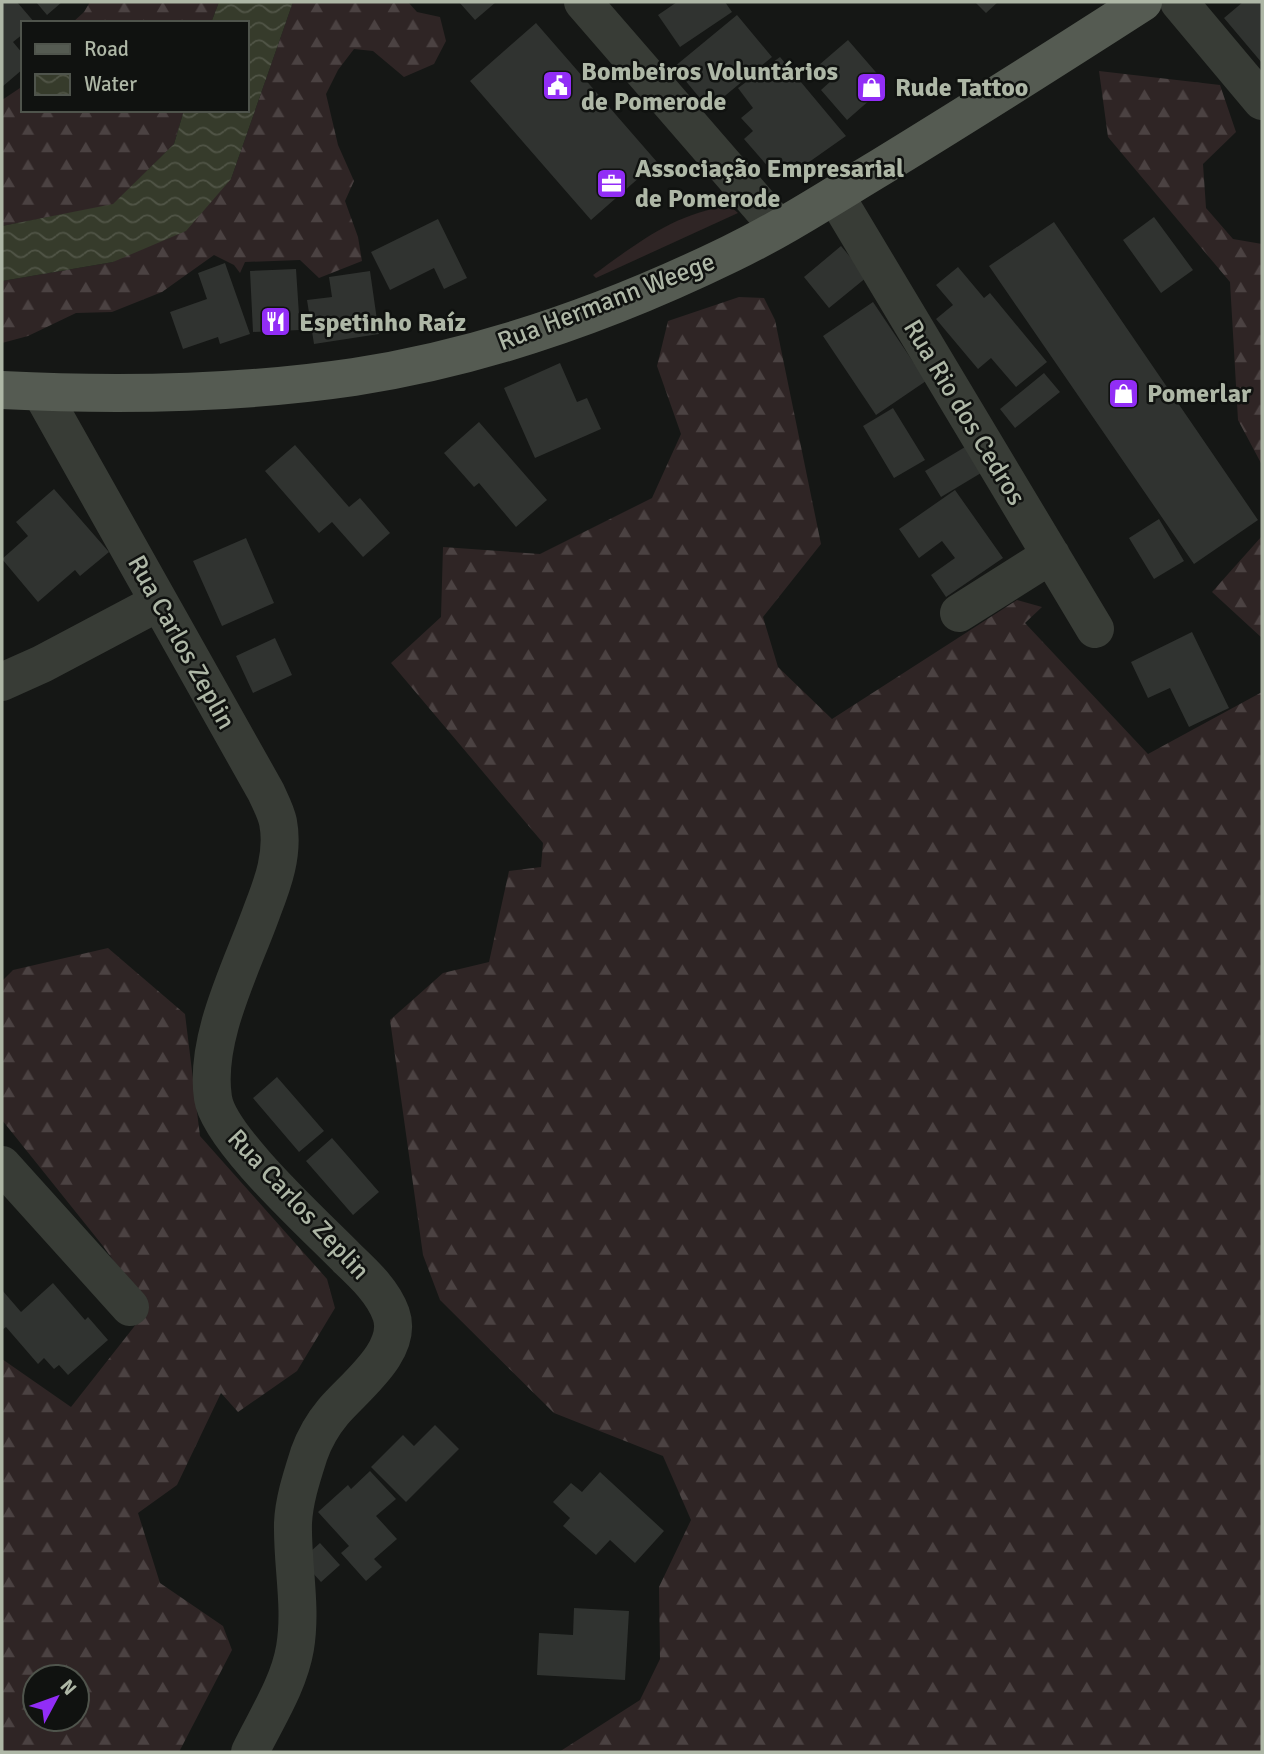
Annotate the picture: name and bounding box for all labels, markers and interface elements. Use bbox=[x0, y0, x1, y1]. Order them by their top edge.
legend bbox=[21, 21, 248, 112]
text: Road bbox=[84, 36, 129, 62]
place label: Bombeiros Voluntários de Pomerode bbox=[581, 56, 838, 118]
public building icon: Bombeiros Voluntários de Pomerode bbox=[541, 69, 575, 103]
shop icon: Rude Tattoo bbox=[855, 70, 889, 104]
text: Water bbox=[84, 71, 137, 97]
place label: Rude Tattoo bbox=[895, 72, 1028, 104]
place label: Associação Empresarial de Pomerode bbox=[635, 153, 904, 215]
office icon: Associação Empresarial de Pomerode bbox=[595, 166, 629, 200]
street label: Rua Hermann Weege bbox=[493, 246, 720, 358]
restaurant icon: Espetinho Raíz bbox=[259, 305, 293, 339]
place label: Espetinho Raíz bbox=[299, 307, 466, 339]
street label: Rua Rio dos Cedros bbox=[896, 314, 1032, 511]
shop icon: Pomerlar bbox=[1107, 376, 1141, 410]
place label: Pomerlar bbox=[1147, 378, 1252, 410]
street label: Rua Carlos Zeplin bbox=[120, 550, 242, 735]
street label: Rua Carlos Zeplin bbox=[220, 1123, 376, 1286]
north arrow bbox=[21, 1663, 91, 1733]
text: N bbox=[55, 1675, 81, 1700]

